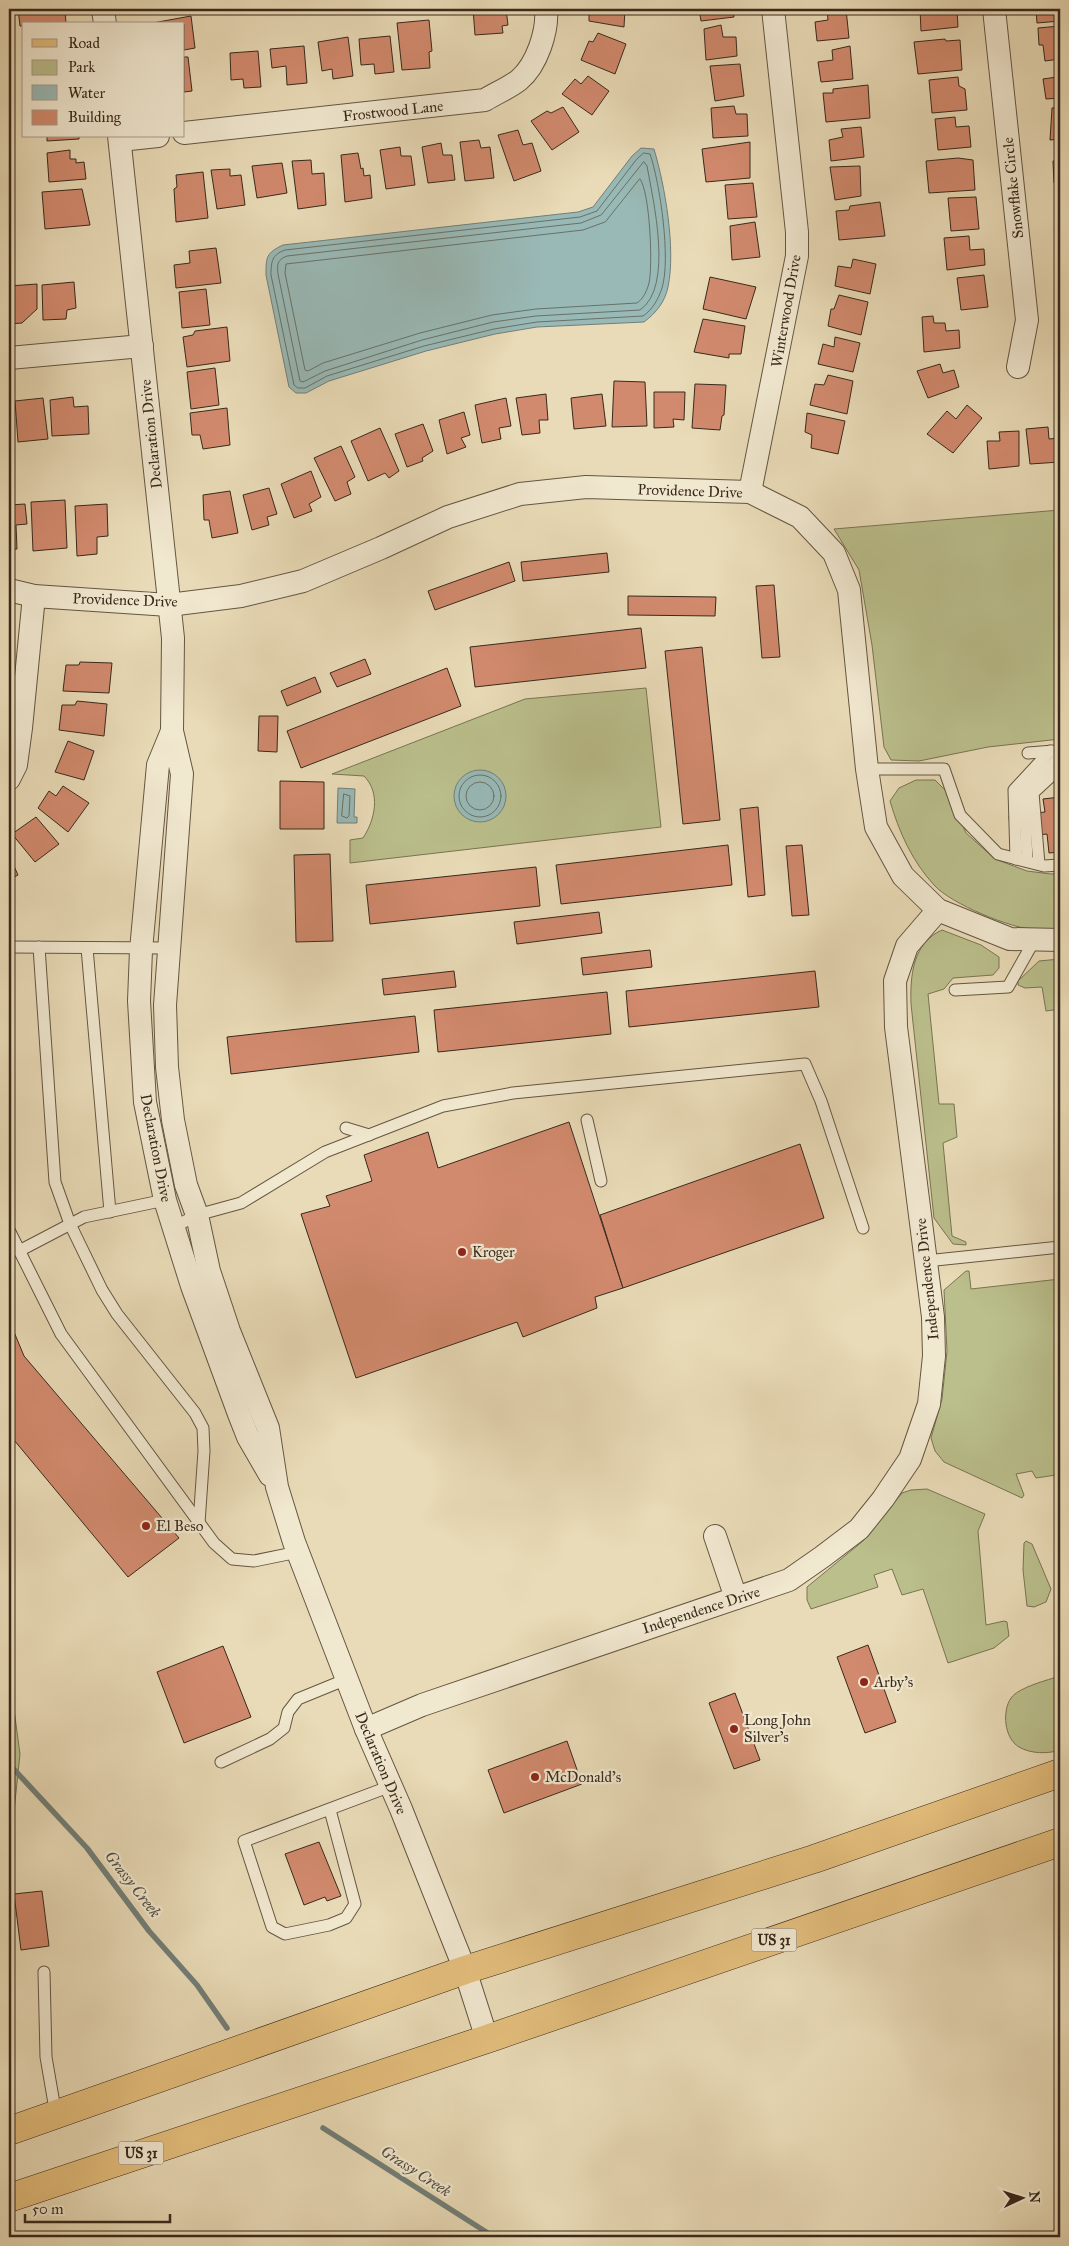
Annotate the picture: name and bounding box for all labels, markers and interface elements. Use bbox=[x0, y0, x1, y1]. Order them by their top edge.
legend bbox=[22, 22, 185, 138]
text: Road bbox=[68, 34, 100, 52]
text: Park bbox=[68, 58, 95, 76]
text: Water bbox=[68, 84, 105, 102]
street label: Frostwood Lane bbox=[342, 97, 444, 125]
text: Building bbox=[68, 108, 122, 126]
street label: Snowflake Circle bbox=[999, 136, 1027, 240]
street label: Winterwood Drive bbox=[767, 253, 805, 369]
street label: Declaration Drive bbox=[136, 378, 166, 490]
street label: Providence Drive bbox=[637, 480, 743, 502]
street label: Providence Drive bbox=[72, 589, 178, 611]
street label: Declaration Drive bbox=[137, 1092, 175, 1204]
street label: Independence Drive bbox=[912, 1217, 942, 1341]
place label: Kroger bbox=[472, 1243, 515, 1261]
marker: Kroger bbox=[456, 1246, 468, 1258]
place label: El Beso bbox=[156, 1517, 204, 1535]
marker: El Beso bbox=[140, 1520, 152, 1532]
street label: Independence Drive bbox=[640, 1583, 762, 1637]
place label: Arby's bbox=[873, 1673, 913, 1691]
marker: Arby's bbox=[858, 1676, 870, 1688]
street label: Declaration Drive bbox=[351, 1709, 411, 1817]
place label: Long John Silver's bbox=[744, 1711, 811, 1746]
marker: Long John Silver's bbox=[728, 1723, 740, 1735]
place label: McDonald's bbox=[545, 1768, 621, 1786]
marker: McDonald's bbox=[529, 1771, 541, 1783]
water label: Grassy Creek bbox=[101, 1847, 165, 1921]
road number: US 31 bbox=[752, 1928, 796, 1952]
water label: Grassy Creek bbox=[377, 2141, 455, 2201]
road number: US 31 bbox=[118, 2142, 164, 2164]
north arrow bbox=[996, 2174, 1046, 2224]
scale bar bbox=[25, 2191, 170, 2223]
text: N bbox=[1026, 2191, 1043, 2204]
text: 50 m bbox=[32, 2200, 64, 2218]

